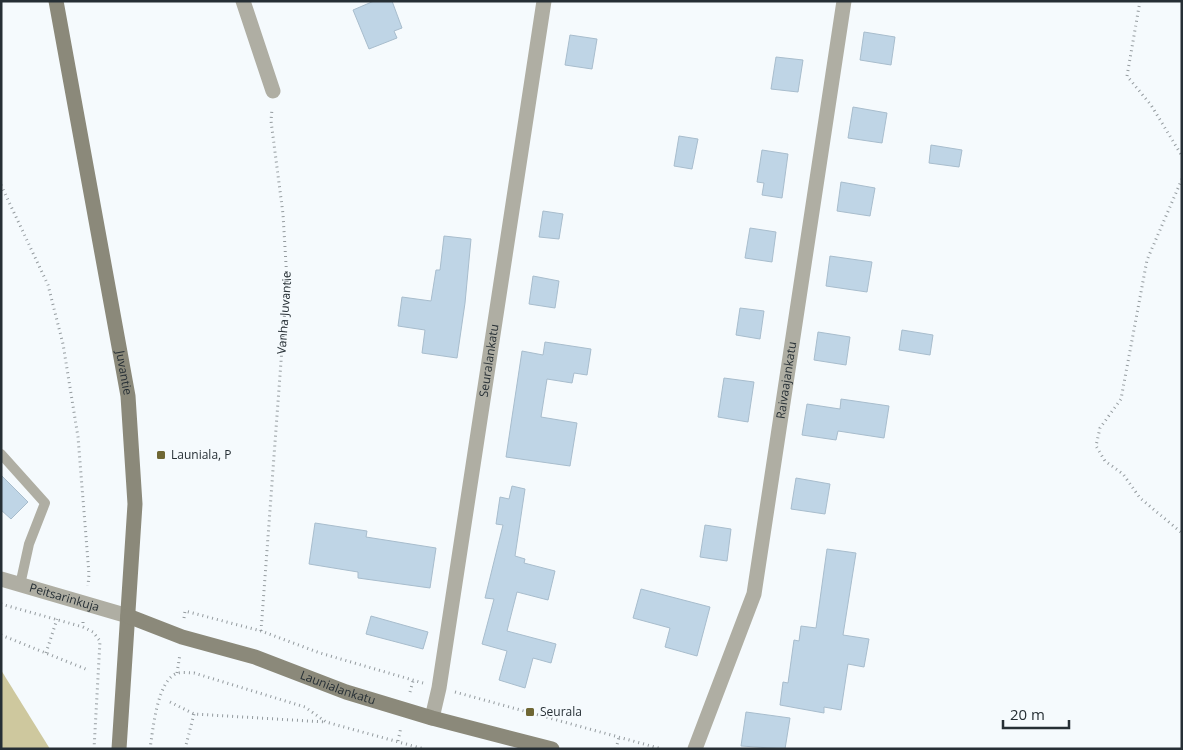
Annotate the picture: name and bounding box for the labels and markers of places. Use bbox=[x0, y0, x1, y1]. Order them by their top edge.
place label: Launiala, P bbox=[171, 446, 232, 463]
marker: Launiala, P bbox=[155, 449, 167, 461]
place label: Seurala bbox=[540, 703, 582, 720]
marker: Seurala bbox=[524, 706, 536, 718]

